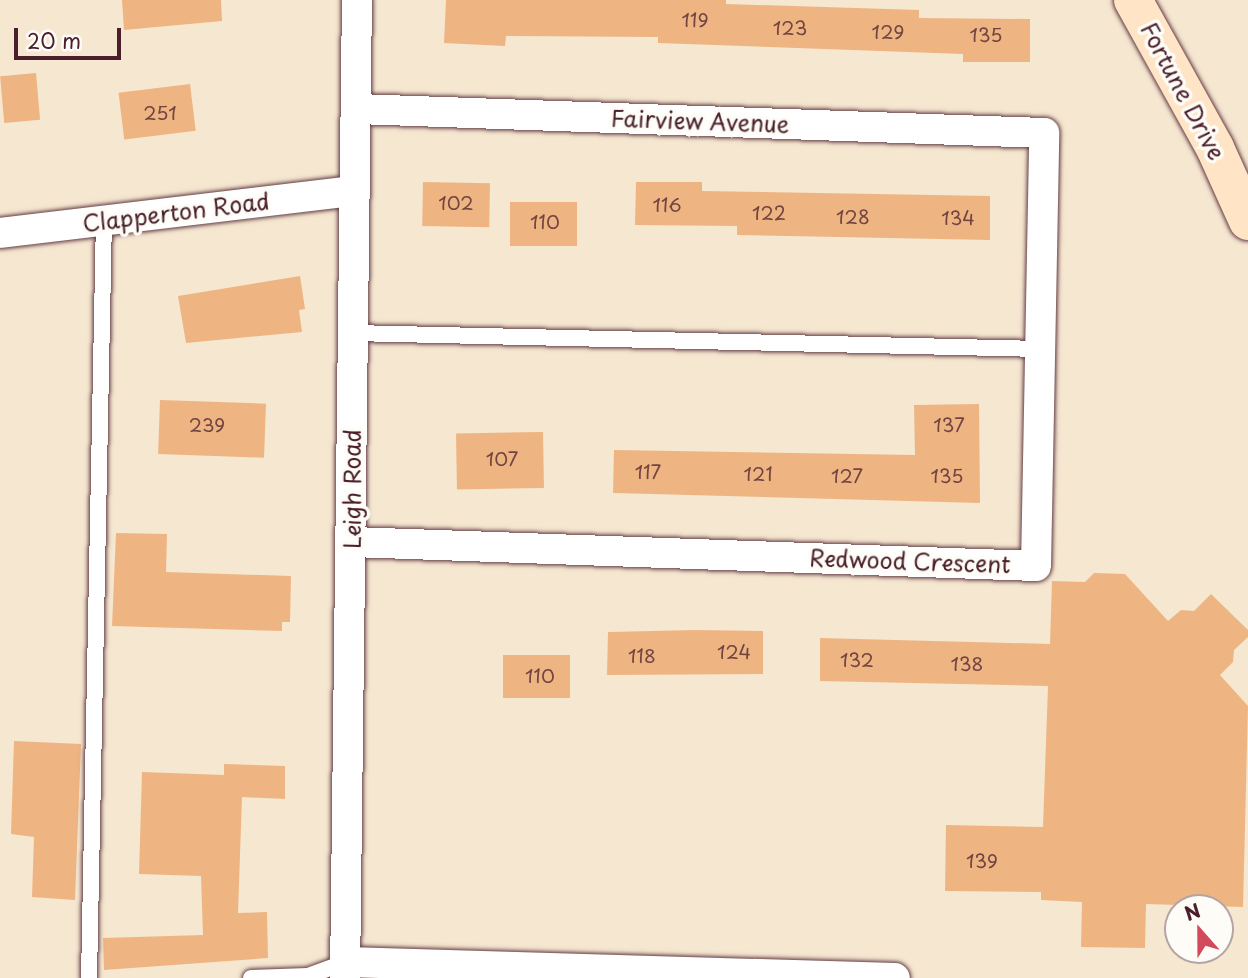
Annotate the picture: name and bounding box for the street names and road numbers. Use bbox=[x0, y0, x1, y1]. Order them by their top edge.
street label: Fortune Drive bbox=[1135, 18, 1231, 164]
street label: Fairview Avenue bbox=[610, 104, 790, 138]
street label: Clapperton Road bbox=[82, 187, 270, 237]
street label: Leigh Road bbox=[338, 429, 366, 549]
street label: Redwood Crescent bbox=[809, 544, 1011, 578]

